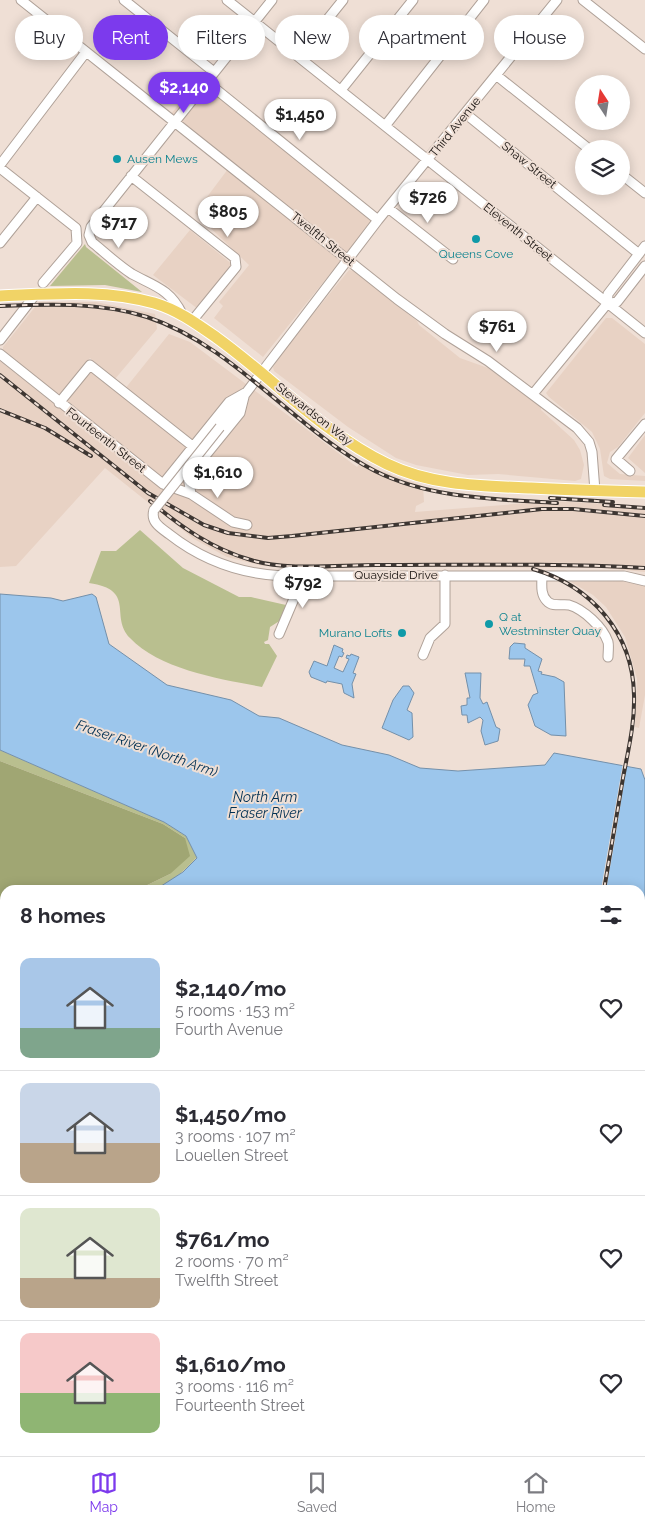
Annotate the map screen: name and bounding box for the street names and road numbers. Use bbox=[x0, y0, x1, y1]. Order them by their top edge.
street label: Third Avenue bbox=[427, 94, 483, 160]
street label: Shaw Street bbox=[499, 139, 559, 191]
street label: Eleventh Street bbox=[481, 200, 555, 264]
street label: Twelfth Street bbox=[288, 209, 358, 269]
street label: Stewardson Way bbox=[273, 380, 355, 448]
street label: Fourteenth Street bbox=[63, 404, 149, 476]
street label: Quayside Drive bbox=[354, 568, 438, 582]

